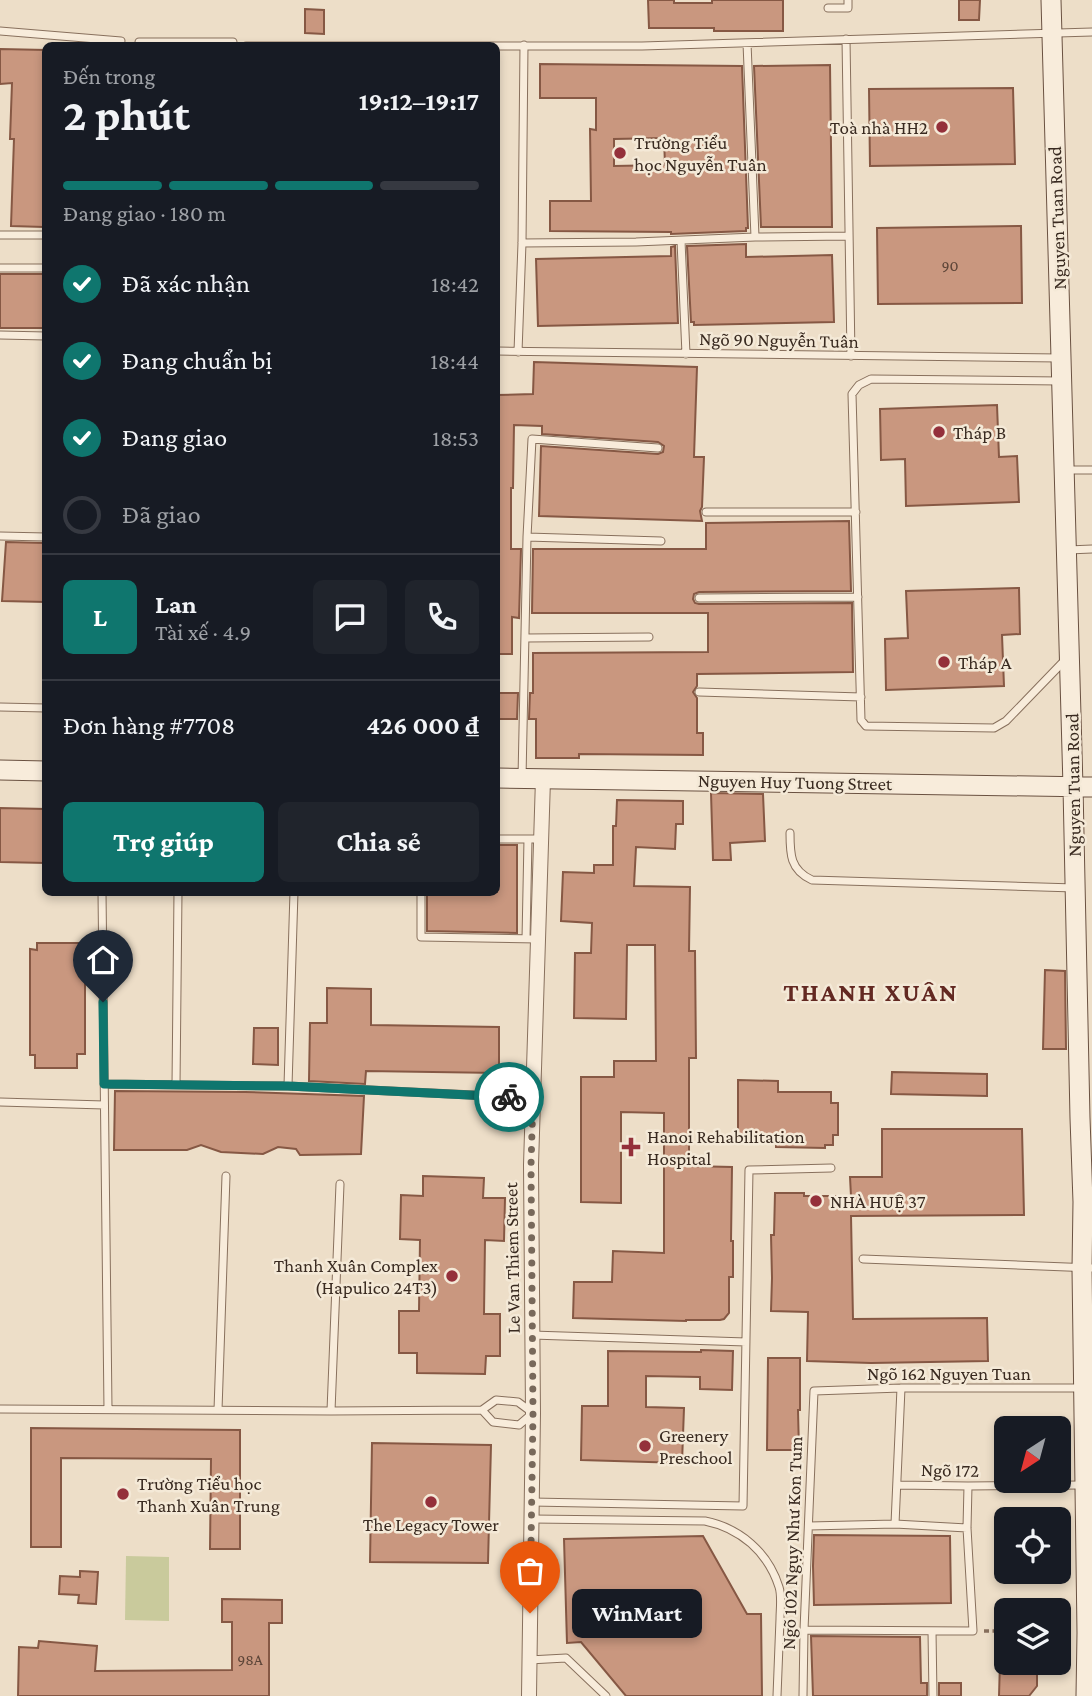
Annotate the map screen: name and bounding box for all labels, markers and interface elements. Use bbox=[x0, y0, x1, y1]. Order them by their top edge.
text: Đến trong bbox=[63, 63, 155, 89]
text: 19:12–19:17 bbox=[359, 87, 479, 116]
text: 2 phút bbox=[63, 89, 190, 140]
place label: Toà nhà HH2 bbox=[830, 117, 928, 138]
marker: Toà nhà HH2 bbox=[934, 119, 950, 135]
place label: Trường Tiểu học Nguyễn Tuân bbox=[634, 132, 767, 175]
marker: Trường Tiểu học Nguyễn Tuân bbox=[612, 145, 628, 161]
street label: Nguyen Tuan Road bbox=[1044, 146, 1070, 290]
text: Đang giao · 180 m bbox=[63, 200, 226, 226]
house number: 90 bbox=[941, 257, 959, 274]
icon: check bbox=[63, 265, 101, 303]
text: Đã xác nhận bbox=[122, 269, 250, 298]
text: 18:42 bbox=[431, 271, 479, 297]
street label: Ngõ 90 Nguyễn Tuân bbox=[699, 328, 859, 352]
icon: check bbox=[63, 342, 101, 380]
text: Đang chuẩn bị bbox=[122, 346, 272, 375]
text: 18:44 bbox=[430, 348, 479, 374]
icon: check bbox=[63, 419, 101, 457]
place label: Tháp B bbox=[953, 422, 1006, 443]
text: Đang giao bbox=[122, 423, 227, 452]
marker: Tháp B bbox=[931, 424, 947, 440]
text: 18:53 bbox=[432, 425, 479, 451]
text: Đã giao bbox=[122, 500, 201, 529]
button: chat bbox=[313, 580, 387, 654]
button: phone bbox=[405, 580, 479, 654]
text: Lan bbox=[155, 590, 197, 619]
text: L bbox=[93, 603, 107, 632]
text: Tài xế · 4.9 bbox=[155, 619, 251, 645]
place label: Tháp A bbox=[958, 652, 1012, 673]
marker: Tháp A bbox=[936, 654, 952, 670]
text: Đơn hàng #7708 bbox=[63, 711, 235, 740]
text: 426 000 ₫ bbox=[366, 711, 479, 740]
street label: Nguyen Tuan Road bbox=[1061, 713, 1085, 857]
street label: Nguyen Huy Tuong Street bbox=[698, 770, 893, 794]
button: Trợ giúp bbox=[63, 802, 264, 882]
button: Chia sẻ bbox=[278, 802, 479, 882]
pin bbox=[73, 930, 133, 1002]
icon: home bbox=[84, 941, 122, 979]
district label: THANH XUÂN bbox=[783, 978, 959, 1007]
courier bbox=[474, 1062, 544, 1132]
icon: bike bbox=[490, 1078, 528, 1116]
place label: Hanoi Rehabilitation Hospital bbox=[647, 1126, 805, 1169]
marker: Hanoi Rehabilitation Hospital bbox=[621, 1137, 641, 1157]
street label: Le Van Thiem Street bbox=[500, 1182, 524, 1334]
place label: NHÀ HUỆ 37 bbox=[830, 1191, 926, 1212]
marker: NHÀ HUỆ 37 bbox=[808, 1193, 824, 1209]
place label: Thanh Xuân Complex (Hapulico 24T3) bbox=[274, 1255, 438, 1299]
marker: Thanh Xuân Complex (Hapulico 24T3) bbox=[444, 1268, 460, 1284]
street label: Ngõ 162 Nguyen Tuan bbox=[867, 1363, 1031, 1384]
north arrow bbox=[994, 1416, 1071, 1493]
map controls bbox=[994, 1416, 1071, 1675]
place label: Greenery Preschool bbox=[659, 1425, 733, 1468]
street label: Ngõ 102 Ngụy Như Kon Tum bbox=[778, 1436, 806, 1650]
marker: Greenery Preschool bbox=[637, 1438, 653, 1454]
street label: Ngõ 172 bbox=[921, 1459, 979, 1481]
place label: Trường Tiểu học Thanh Xuân Trung bbox=[137, 1473, 280, 1516]
marker: Trường Tiểu học Thanh Xuân Trung bbox=[115, 1486, 131, 1502]
marker: The Legacy Tower bbox=[423, 1494, 439, 1510]
button: locate bbox=[994, 1507, 1071, 1584]
place label: The Legacy Tower bbox=[363, 1514, 499, 1535]
pin bbox=[500, 1541, 560, 1613]
icon: bag bbox=[511, 1552, 549, 1590]
callout: WinMart bbox=[572, 1588, 702, 1638]
button: layers bbox=[994, 1598, 1071, 1675]
text: WinMart bbox=[592, 1600, 682, 1626]
house number: 98A bbox=[237, 1651, 264, 1668]

